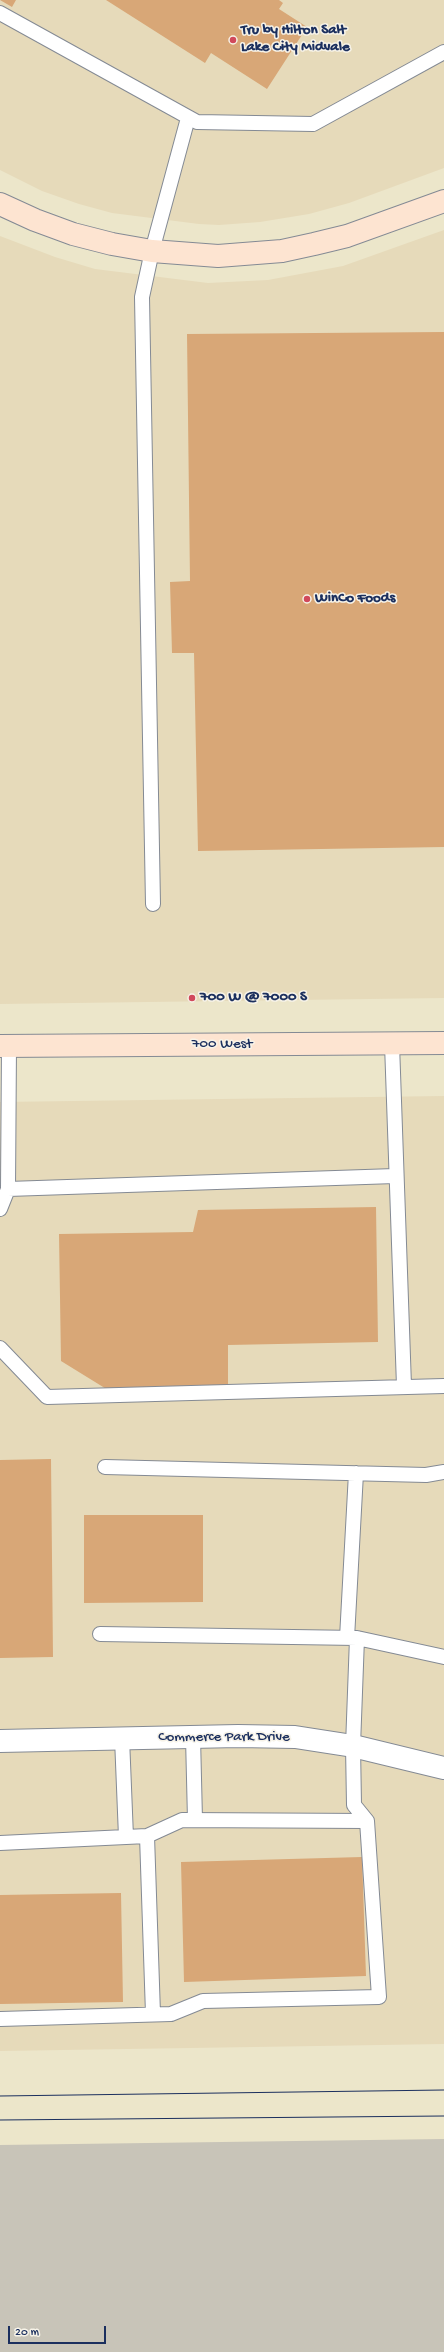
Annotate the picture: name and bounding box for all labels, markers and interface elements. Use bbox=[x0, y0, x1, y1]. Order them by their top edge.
place label: Tru by Hilton Salt Lake City Midvale bbox=[241, 22, 350, 57]
marker: Tru by Hilton Salt Lake City Midvale bbox=[228, 35, 238, 45]
place label: WinCo Foods bbox=[315, 590, 395, 608]
marker: WinCo Foods bbox=[302, 594, 312, 604]
place label: 700 W @ 7000 S bbox=[200, 989, 307, 1007]
marker: 700 W @ 7000 S bbox=[187, 993, 197, 1003]
street label: 700 West bbox=[192, 1036, 252, 1054]
street label: Commerce Park Drive bbox=[158, 1729, 290, 1747]
scale bar bbox=[10, 2318, 108, 2344]
text: 20 m bbox=[15, 2326, 39, 2340]

